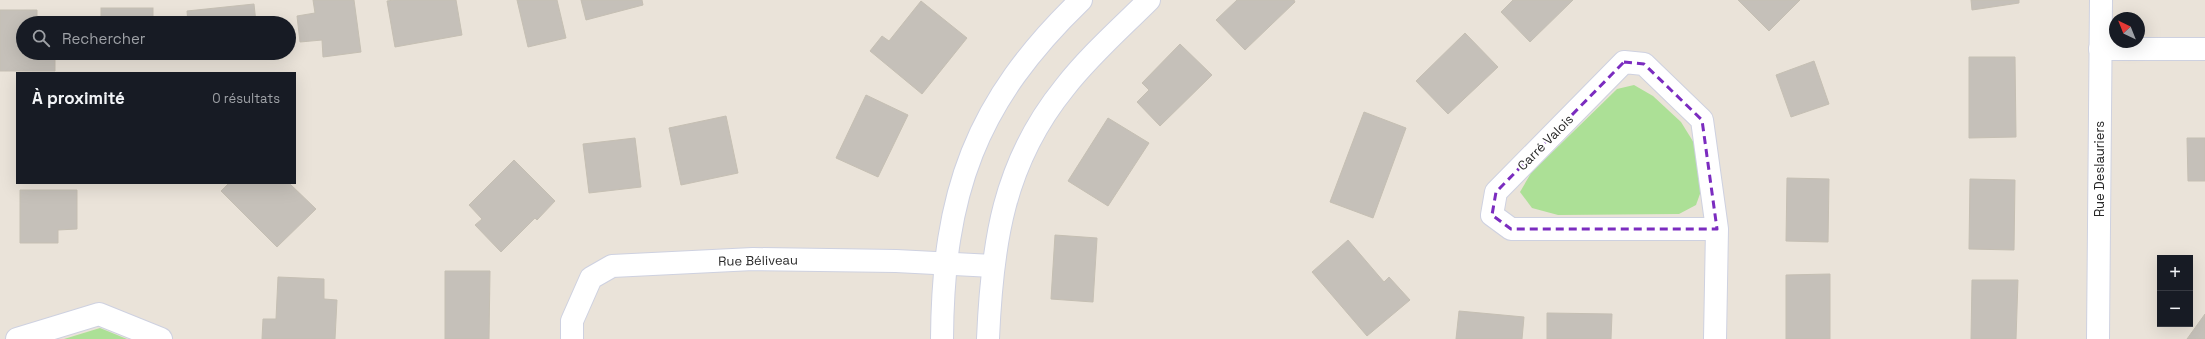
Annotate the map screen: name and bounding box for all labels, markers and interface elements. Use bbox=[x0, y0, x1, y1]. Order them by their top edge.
north arrow bbox=[2109, 12, 2145, 48]
search box bbox=[16, 16, 296, 60]
icon: search bbox=[30, 27, 52, 49]
text: Rechercher bbox=[62, 29, 145, 48]
text: À proximité bbox=[32, 87, 125, 109]
text: 0 résultats bbox=[212, 90, 280, 107]
street label: Carré Valois bbox=[1514, 111, 1577, 174]
street label: Rue Deslauriers bbox=[2091, 121, 2108, 217]
street label: Rue Béliveau bbox=[718, 251, 798, 270]
map controls bbox=[2157, 255, 2193, 327]
button: + bbox=[2157, 255, 2193, 291]
button: − bbox=[2157, 291, 2193, 327]

